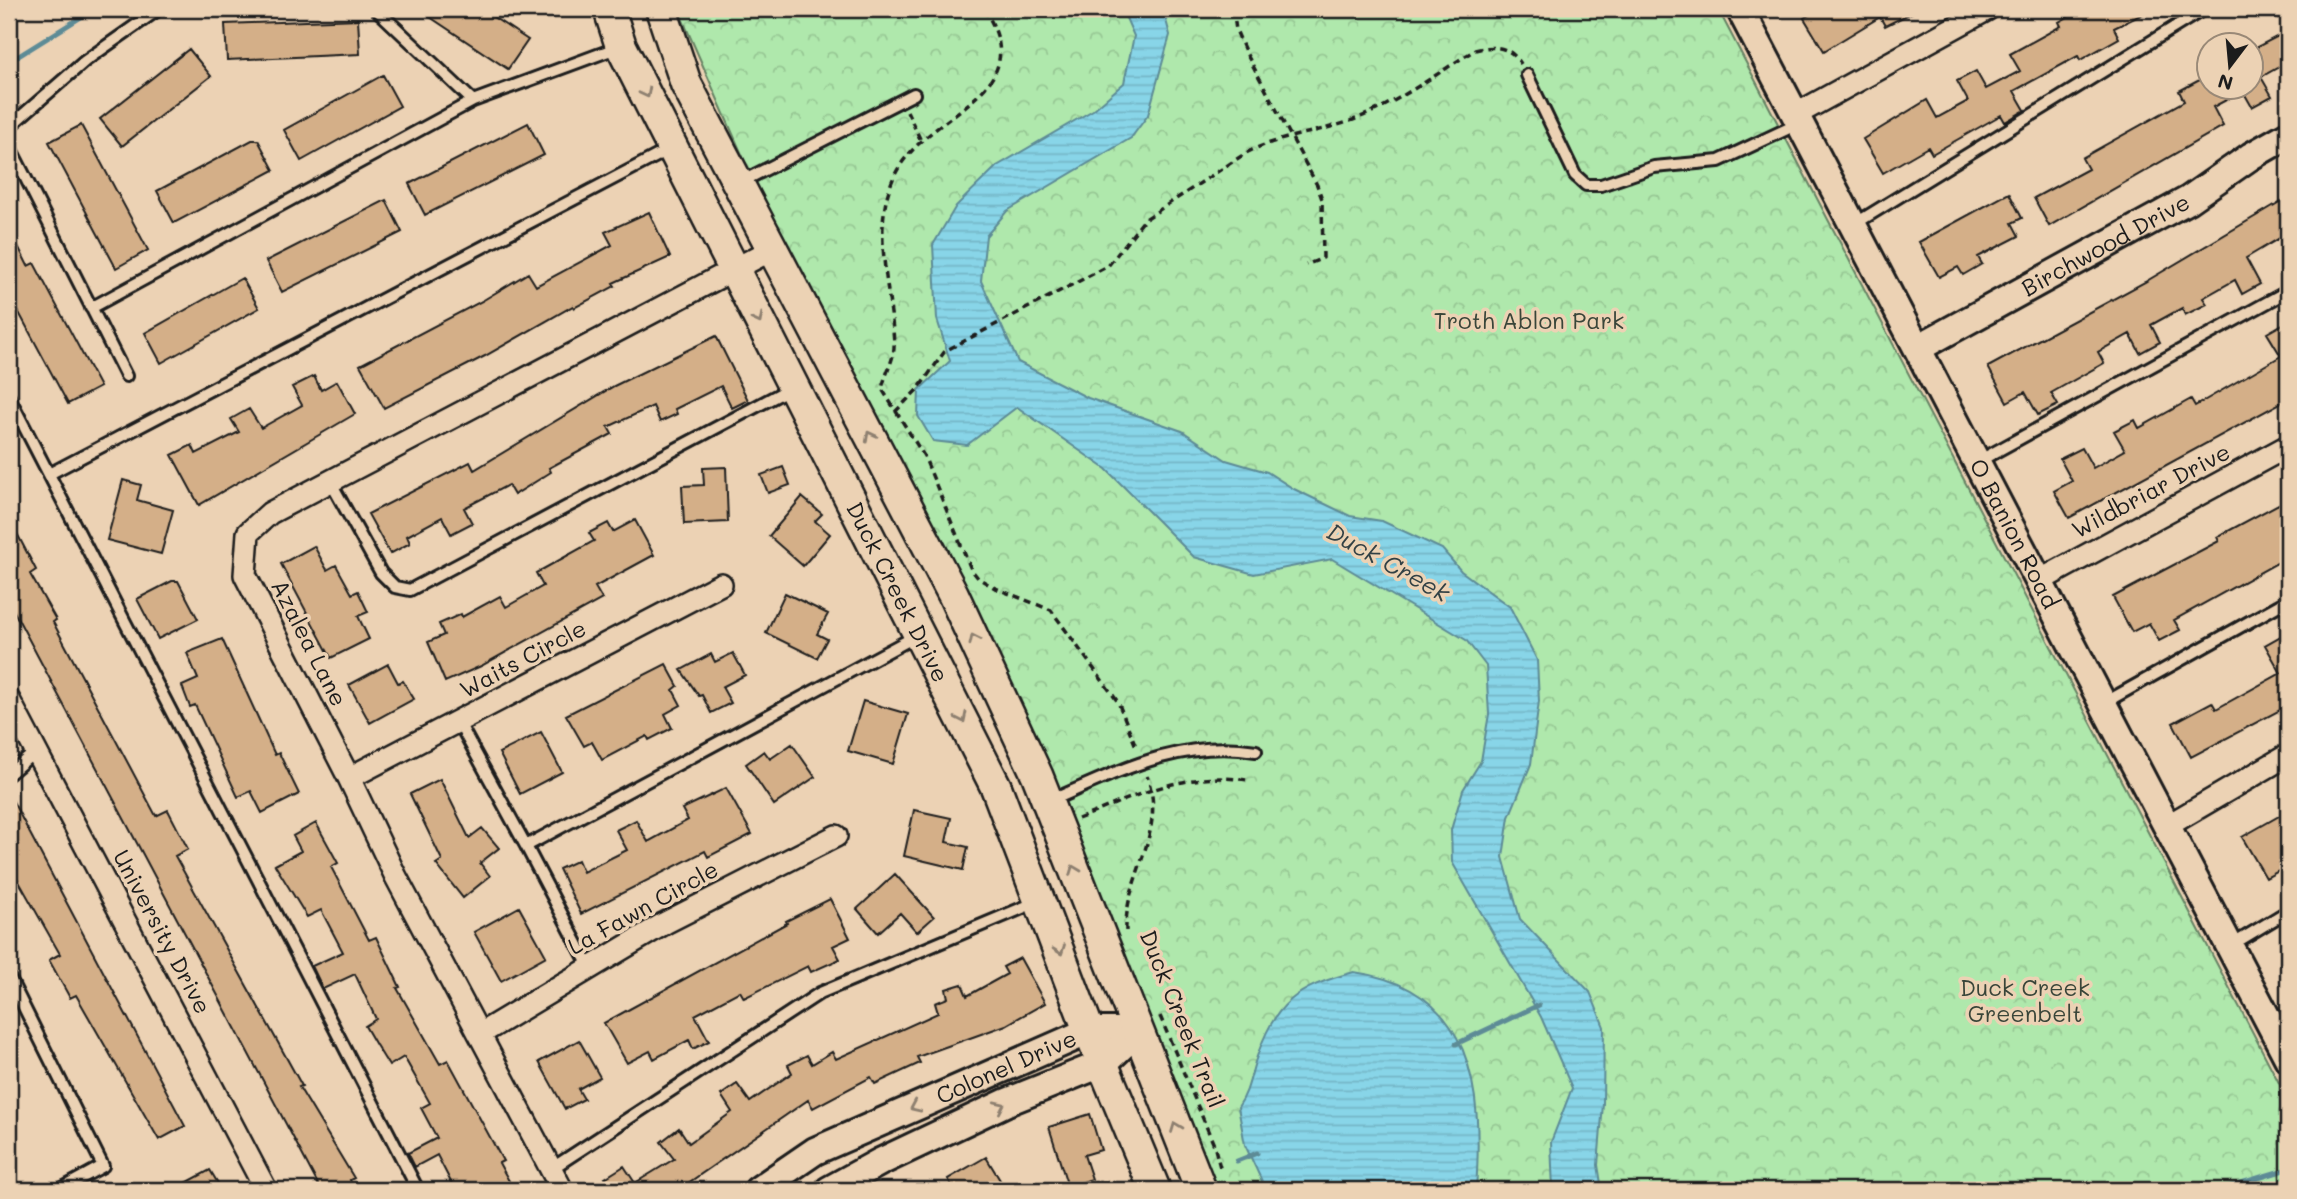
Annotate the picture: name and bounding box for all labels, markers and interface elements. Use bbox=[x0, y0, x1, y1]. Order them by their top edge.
north arrow bbox=[2196, 32, 2266, 102]
text: N bbox=[2215, 69, 2236, 97]
one-way arrow bbox=[637, 86, 651, 99]
street label: Birchwood Drive bbox=[2016, 186, 2195, 302]
park label: Troth Ablon Park bbox=[1434, 305, 1624, 335]
one-way arrow bbox=[750, 312, 764, 324]
one-way arrow bbox=[864, 431, 878, 444]
street label: Wildbriar Drive bbox=[2066, 436, 2235, 544]
street label: O Banion Road bbox=[1963, 453, 2067, 613]
street label: Duck Creek Drive bbox=[840, 496, 956, 687]
water label: Duck Creek bbox=[1322, 515, 1457, 609]
street label: Azalea Lane bbox=[265, 574, 355, 711]
street label: Waits Circle bbox=[454, 612, 591, 704]
one-way arrow bbox=[968, 633, 982, 646]
one-way arrow bbox=[954, 711, 968, 723]
street label: University Drive bbox=[107, 844, 219, 1019]
street label: La Fawn Circle bbox=[562, 853, 723, 961]
one-way arrow bbox=[1068, 864, 1082, 876]
street label: Duck Creek Trail bbox=[1134, 925, 1232, 1112]
one-way arrow bbox=[1052, 943, 1066, 955]
park label: Duck Creek Greenbelt bbox=[1960, 972, 2090, 1028]
street label: Colonel Drive bbox=[931, 1022, 1081, 1110]
one-way arrow bbox=[909, 1099, 922, 1113]
one-way arrow bbox=[993, 1100, 1005, 1114]
one-way arrow bbox=[1170, 1121, 1184, 1133]

